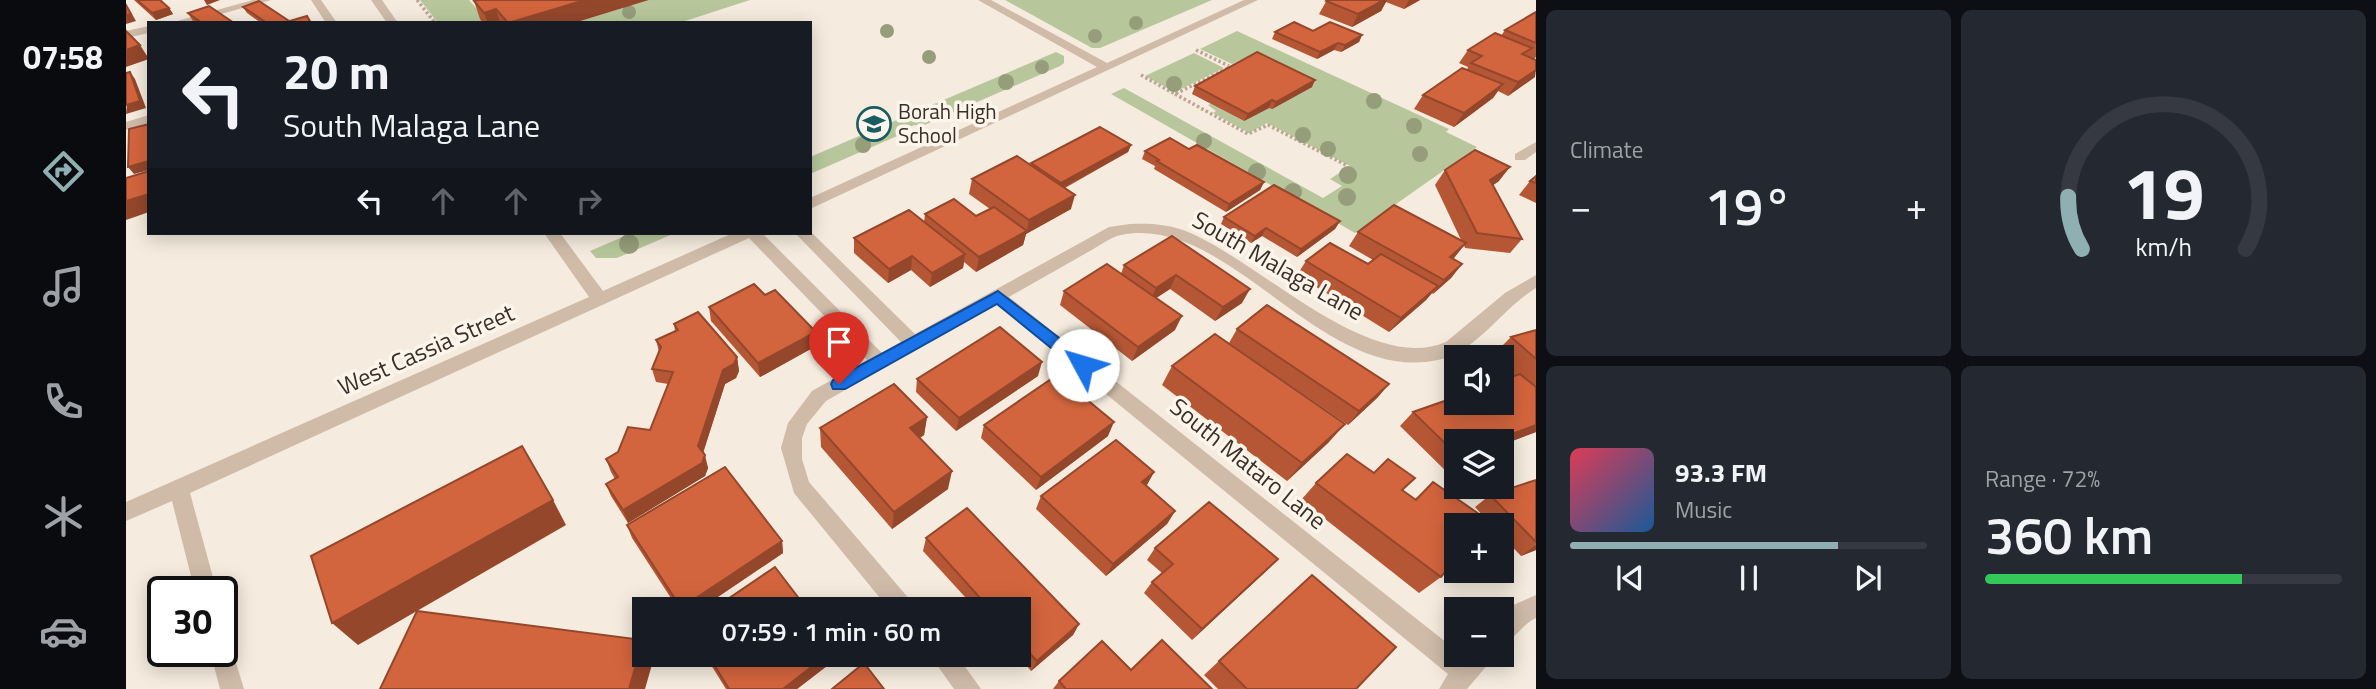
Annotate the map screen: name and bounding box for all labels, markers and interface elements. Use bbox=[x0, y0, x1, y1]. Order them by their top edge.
text: 07:58 bbox=[23, 33, 103, 81]
text: 20 m bbox=[283, 33, 390, 108]
icon: left bbox=[168, 49, 259, 140]
place label: Borah High School bbox=[898, 95, 997, 151]
text: South Malaga Lane bbox=[283, 101, 540, 149]
school or university icon: Borah High School bbox=[855, 105, 893, 143]
text: Climate bbox=[1570, 132, 1643, 167]
text: 19 bbox=[2123, 137, 2204, 247]
icon: directions bbox=[39, 147, 88, 196]
text: 19° bbox=[1705, 166, 1792, 245]
text: − bbox=[1570, 177, 1591, 235]
text: + bbox=[1906, 177, 1927, 235]
icon: left bbox=[351, 182, 389, 220]
icon: ahead bbox=[424, 182, 462, 220]
icon: ahead bbox=[497, 182, 535, 220]
icon: right bbox=[570, 182, 608, 220]
street label: South Malaga Lane bbox=[1186, 201, 1371, 329]
text: km/h bbox=[2135, 228, 2192, 266]
icon: music bbox=[39, 262, 88, 311]
street label: West Cassia Street bbox=[332, 294, 520, 404]
pin bbox=[809, 312, 869, 384]
icon: arrive bbox=[820, 323, 858, 361]
position arrow bbox=[1046, 328, 1120, 402]
map controls bbox=[1444, 345, 1514, 667]
button: sound bbox=[1444, 345, 1514, 415]
icon: phone bbox=[39, 377, 88, 426]
street label: South Mataro Lane bbox=[1163, 389, 1335, 538]
button: layers bbox=[1444, 429, 1514, 499]
text: 93.3 FM bbox=[1675, 453, 1767, 492]
text: Range · 72% bbox=[1985, 461, 2100, 496]
icon: climate bbox=[39, 492, 88, 541]
text: Music bbox=[1675, 492, 1732, 527]
text: 360 km bbox=[1985, 495, 2153, 574]
button: + bbox=[1444, 513, 1514, 583]
icon: previous bbox=[1611, 559, 1649, 597]
icon: pause bbox=[1730, 559, 1768, 597]
icon: next bbox=[1849, 559, 1887, 597]
speed limit sign: 30 bbox=[147, 576, 238, 667]
button: − bbox=[1444, 597, 1514, 667]
icon: car bbox=[39, 607, 88, 656]
text: 07:59 · 1 min · 60 m bbox=[722, 612, 941, 651]

